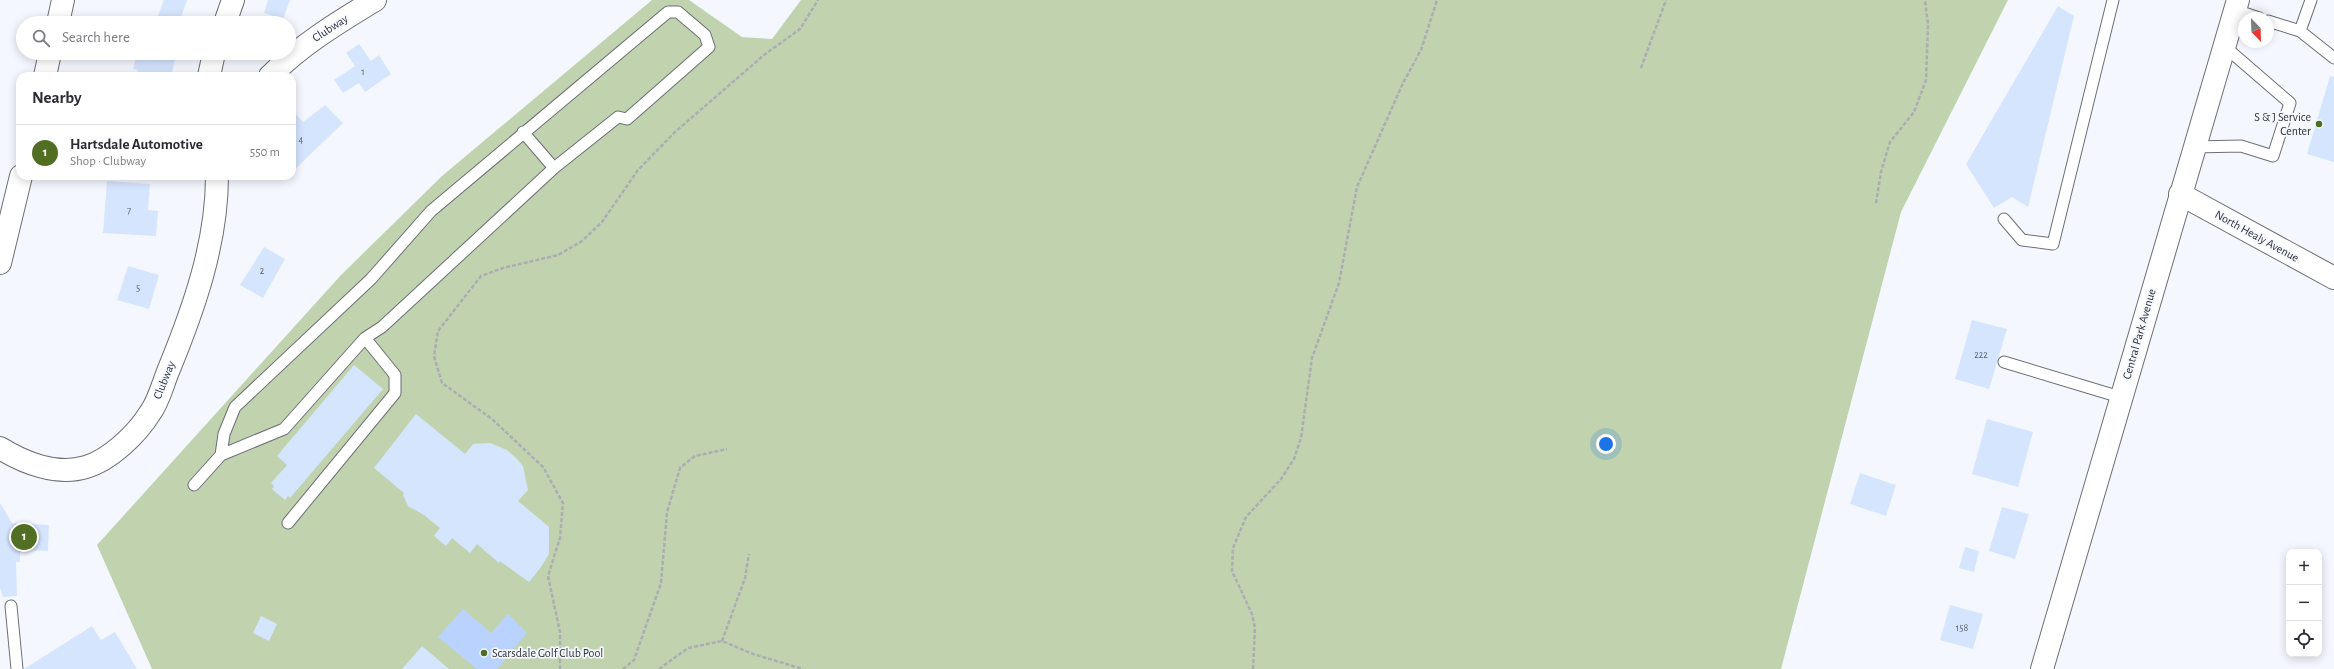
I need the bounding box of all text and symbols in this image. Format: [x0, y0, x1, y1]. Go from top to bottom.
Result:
street label: Clubway [310, 12, 350, 45]
north arrow [2238, 12, 2274, 48]
search box [16, 16, 296, 60]
icon: search [30, 27, 52, 49]
text: Search here [62, 30, 130, 45]
house number: 1 [361, 67, 365, 77]
text: Nearby [32, 89, 82, 106]
place label: S & J Service Center [2254, 111, 2311, 137]
marker: S & J Service Center [2314, 119, 2324, 129]
house number: 4 [299, 135, 304, 145]
text: Hartsdale Automotive [70, 137, 203, 152]
text: 1 [43, 146, 47, 159]
text: 550 m [250, 146, 280, 159]
text: Shop · Clubway [70, 155, 146, 168]
house number: 7 [127, 206, 131, 216]
street label: North Healy Avenue [2213, 208, 2301, 265]
house number: 2 [260, 266, 265, 276]
house number: 5 [136, 283, 140, 293]
street label: Central Park Avenue [2120, 287, 2158, 381]
house number: 222 [1974, 350, 1988, 360]
street label: Clubway [151, 359, 178, 401]
your location [1596, 434, 1616, 454]
pin: 1 [11, 522, 37, 552]
map controls [2286, 549, 2322, 657]
button: + [2286, 549, 2322, 585]
button: − [2286, 585, 2322, 621]
button: locate [2286, 621, 2322, 657]
house number: 158 [1956, 623, 1968, 633]
place label: Scarsdale Golf Club Pool [492, 647, 603, 659]
marker: Scarsdale Golf Club Pool [479, 648, 489, 658]

